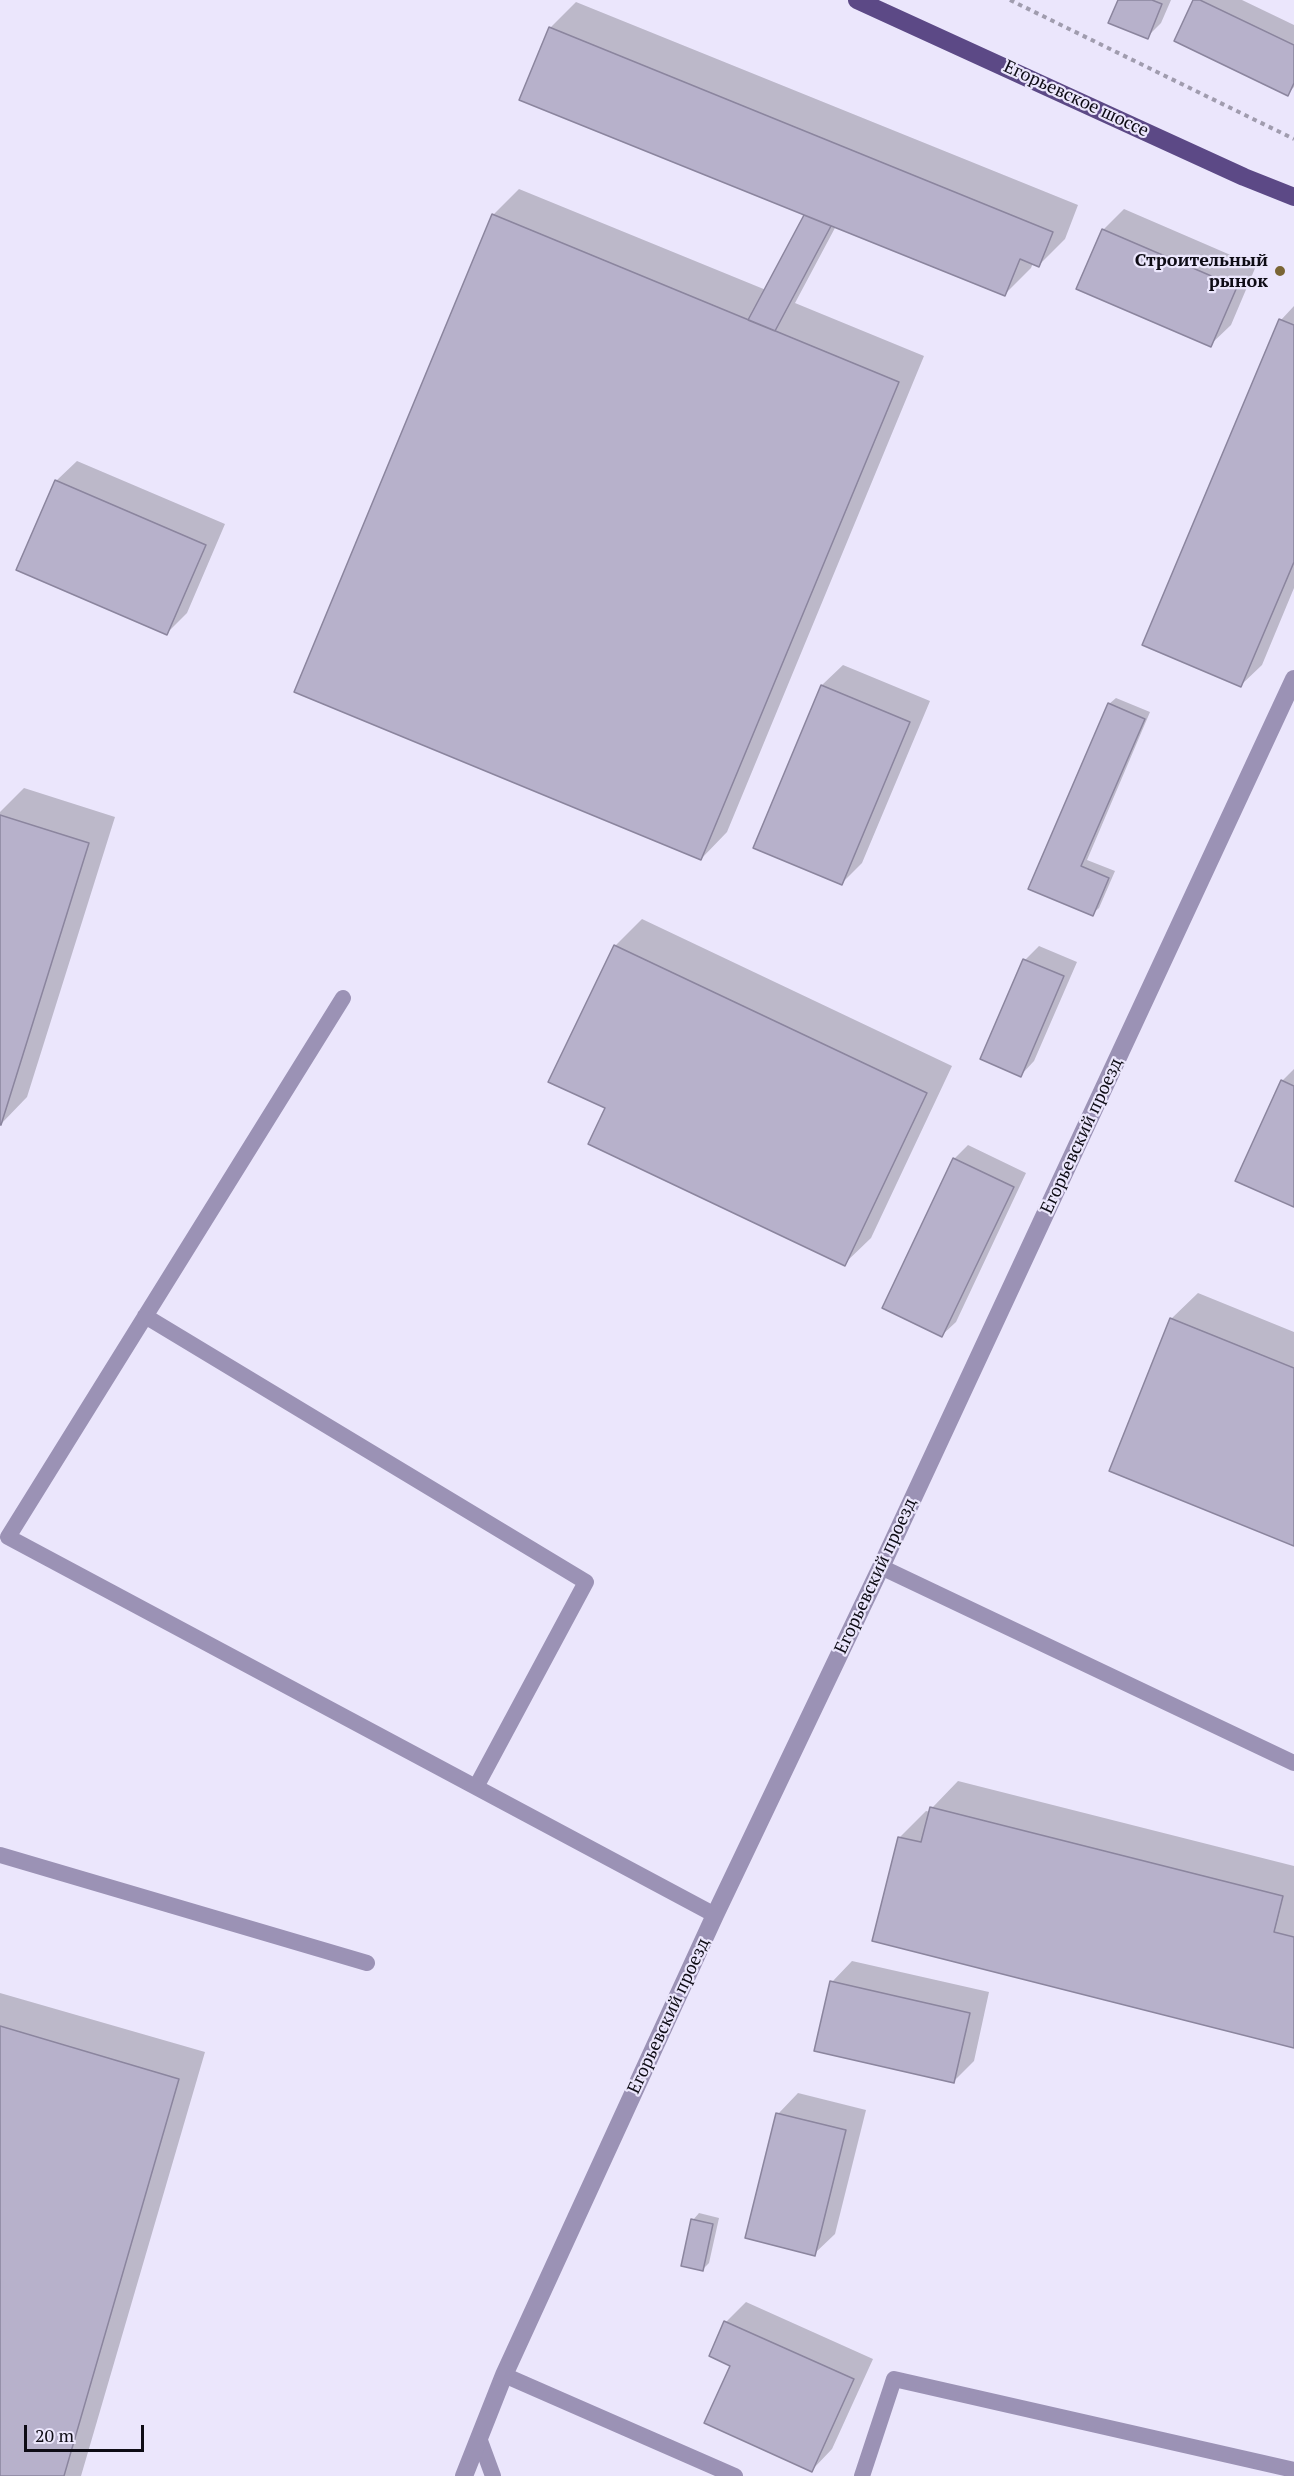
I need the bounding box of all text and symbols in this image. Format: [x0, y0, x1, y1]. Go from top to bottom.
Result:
street label: Егорьевское шоссе [1000, 56, 1152, 142]
place label: Строительный рынок [1135, 250, 1268, 292]
marker: Строительный рынок [1273, 264, 1287, 278]
street label: Егорьевский проезд [1036, 1055, 1128, 1217]
street label: Егорьевский проезд [830, 1495, 922, 1657]
street label: Егорьевский проезд [623, 1935, 715, 2097]
scale bar [27, 2413, 147, 2451]
text: 20 m [35, 2423, 74, 2447]

